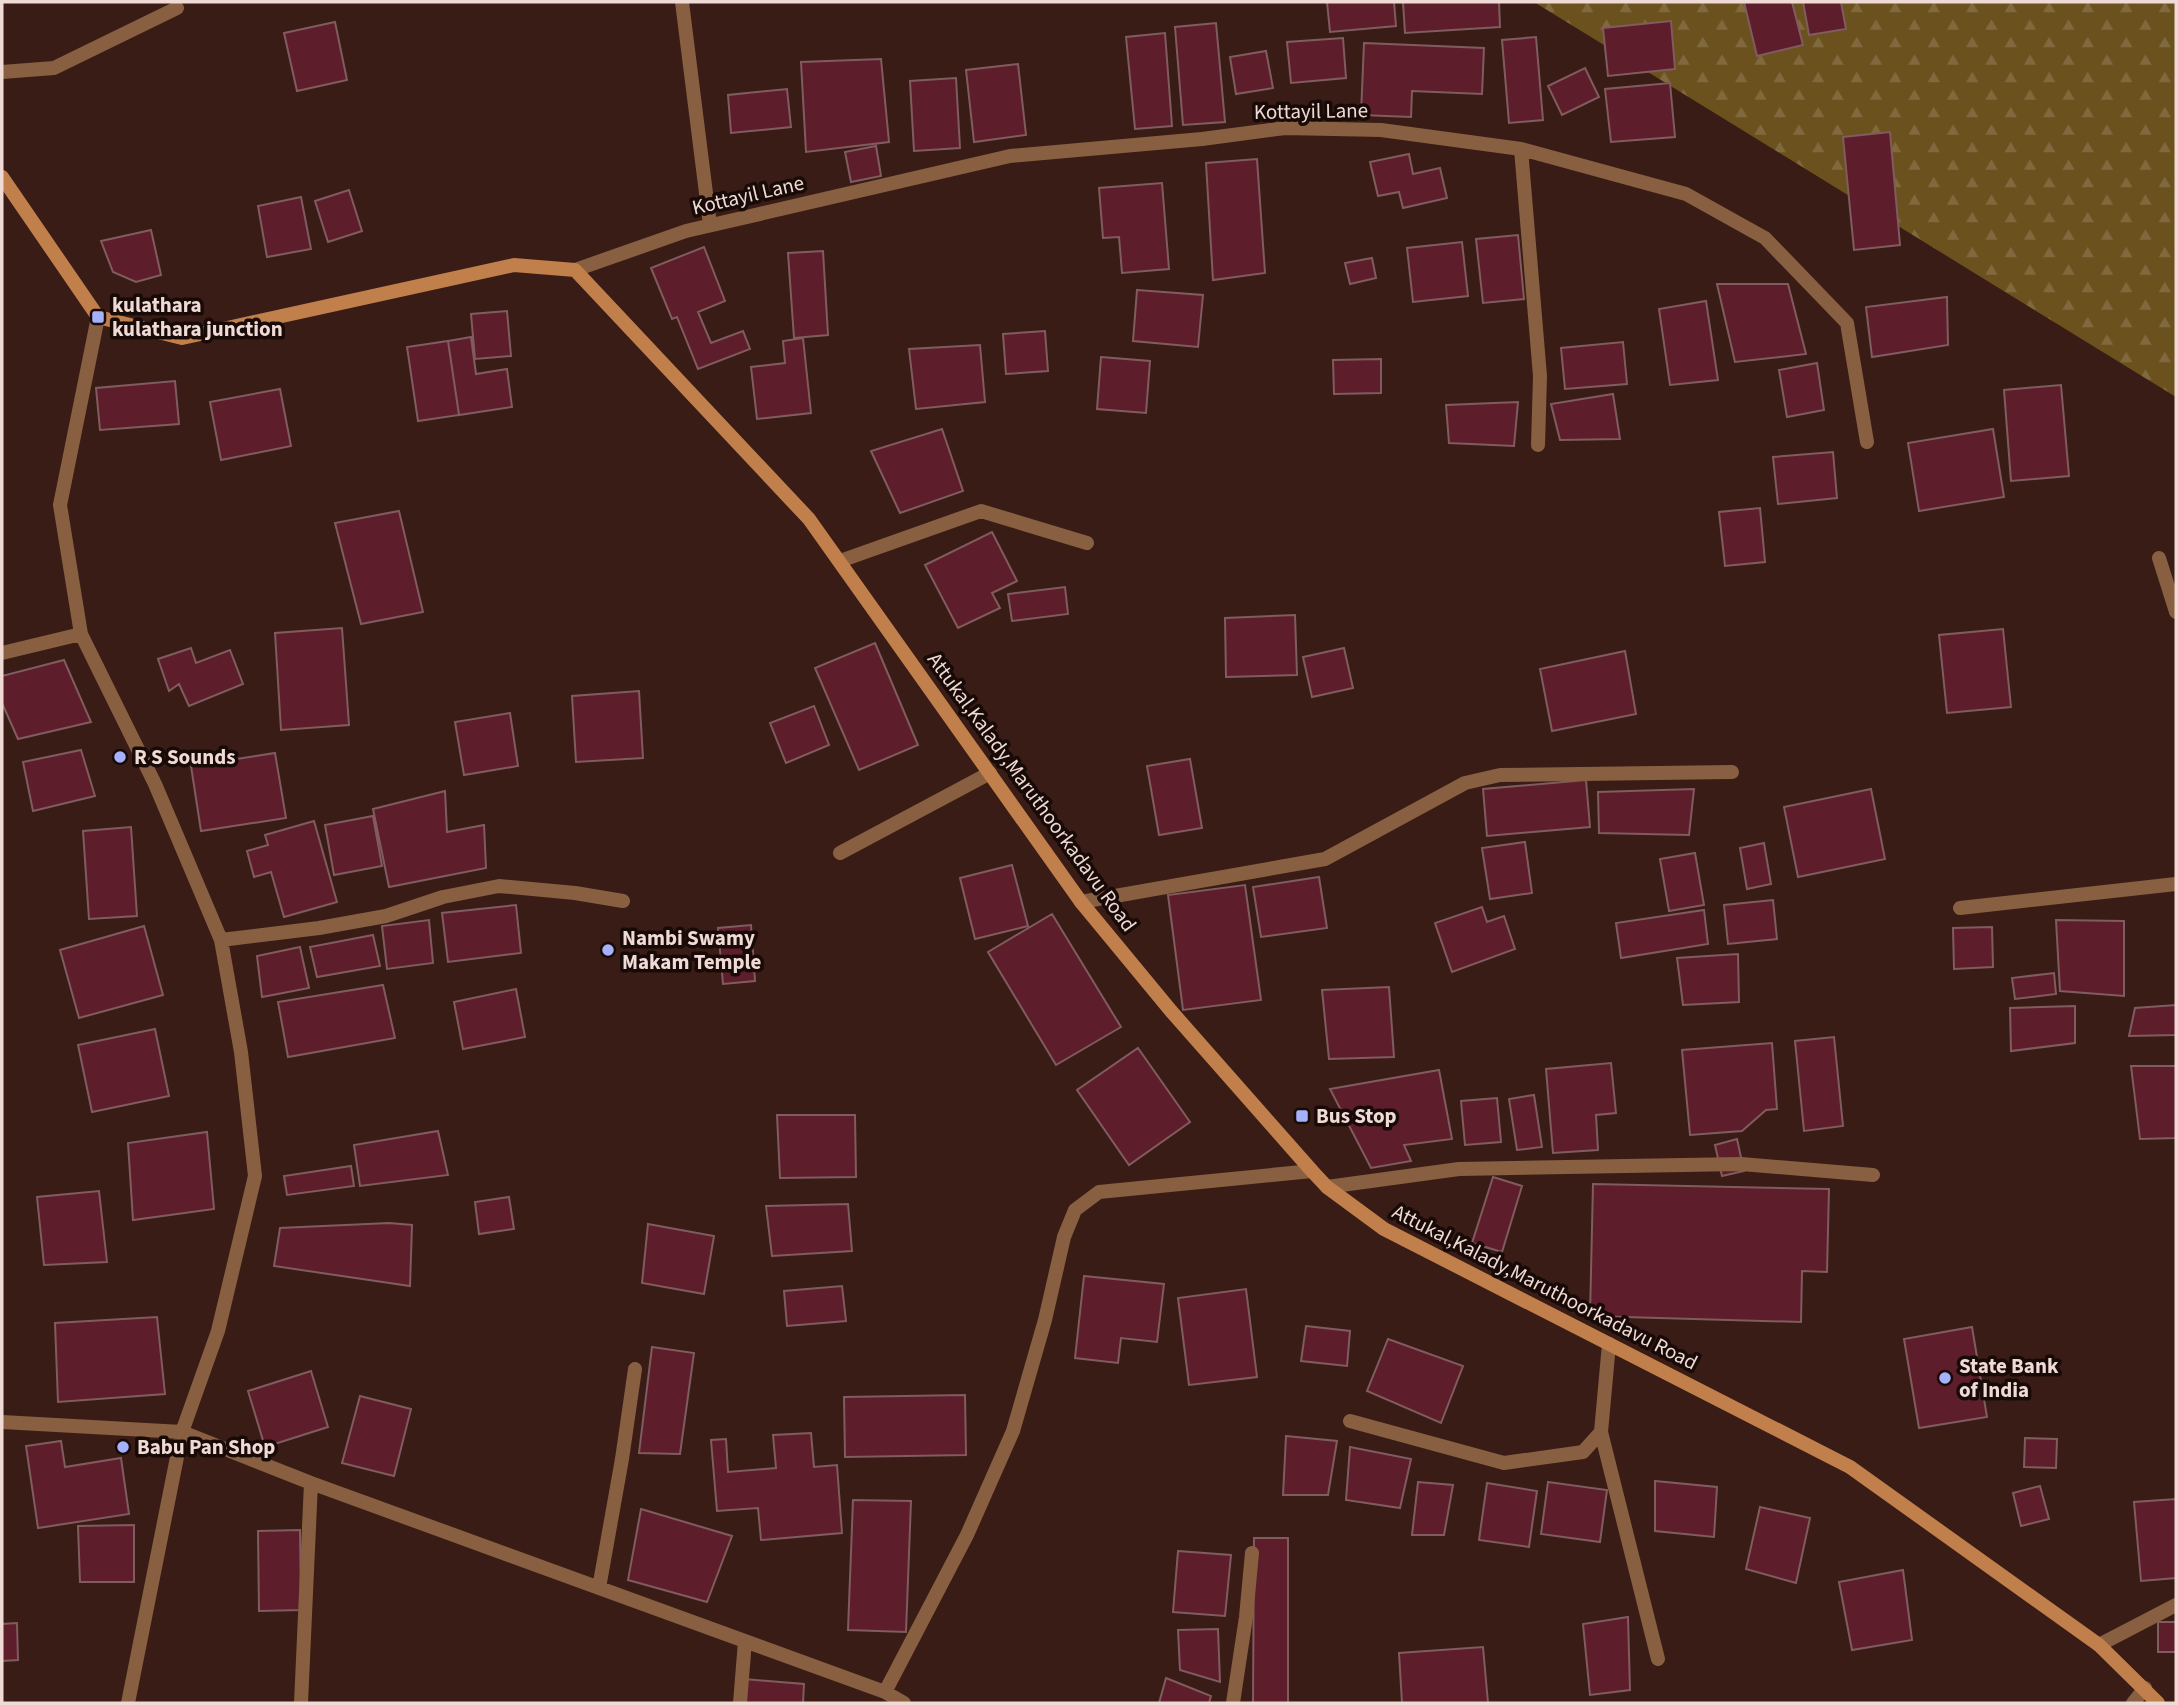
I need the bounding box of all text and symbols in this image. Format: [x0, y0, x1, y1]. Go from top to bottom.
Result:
street label: Kottayil Lane [1254, 95, 1368, 127]
street label: Kottayil Lane [689, 168, 807, 222]
place label: kulathara kulathara junction [112, 290, 283, 344]
marker: kulathara kulathara junction [90, 309, 106, 325]
street label: Attukal,Kalady,Maruthoorkadavu Road [920, 646, 1144, 938]
place label: R S Sounds [134, 742, 236, 772]
marker: R S Sounds [112, 749, 128, 765]
place label: Nambi Swamy Makam Temple [622, 923, 762, 977]
marker: Nambi Swamy Makam Temple [600, 942, 616, 958]
place label: Bus Stop [1316, 1101, 1397, 1131]
marker: Bus Stop [1294, 1108, 1310, 1124]
street label: Attukal,Kalady,Maruthoorkadavu Road [1387, 1197, 1703, 1377]
place label: State Bank of India [1959, 1351, 2059, 1405]
marker: State Bank of India [1937, 1370, 1953, 1386]
place label: Babu Pan Shop [137, 1432, 275, 1462]
marker: Babu Pan Shop [115, 1439, 131, 1455]

